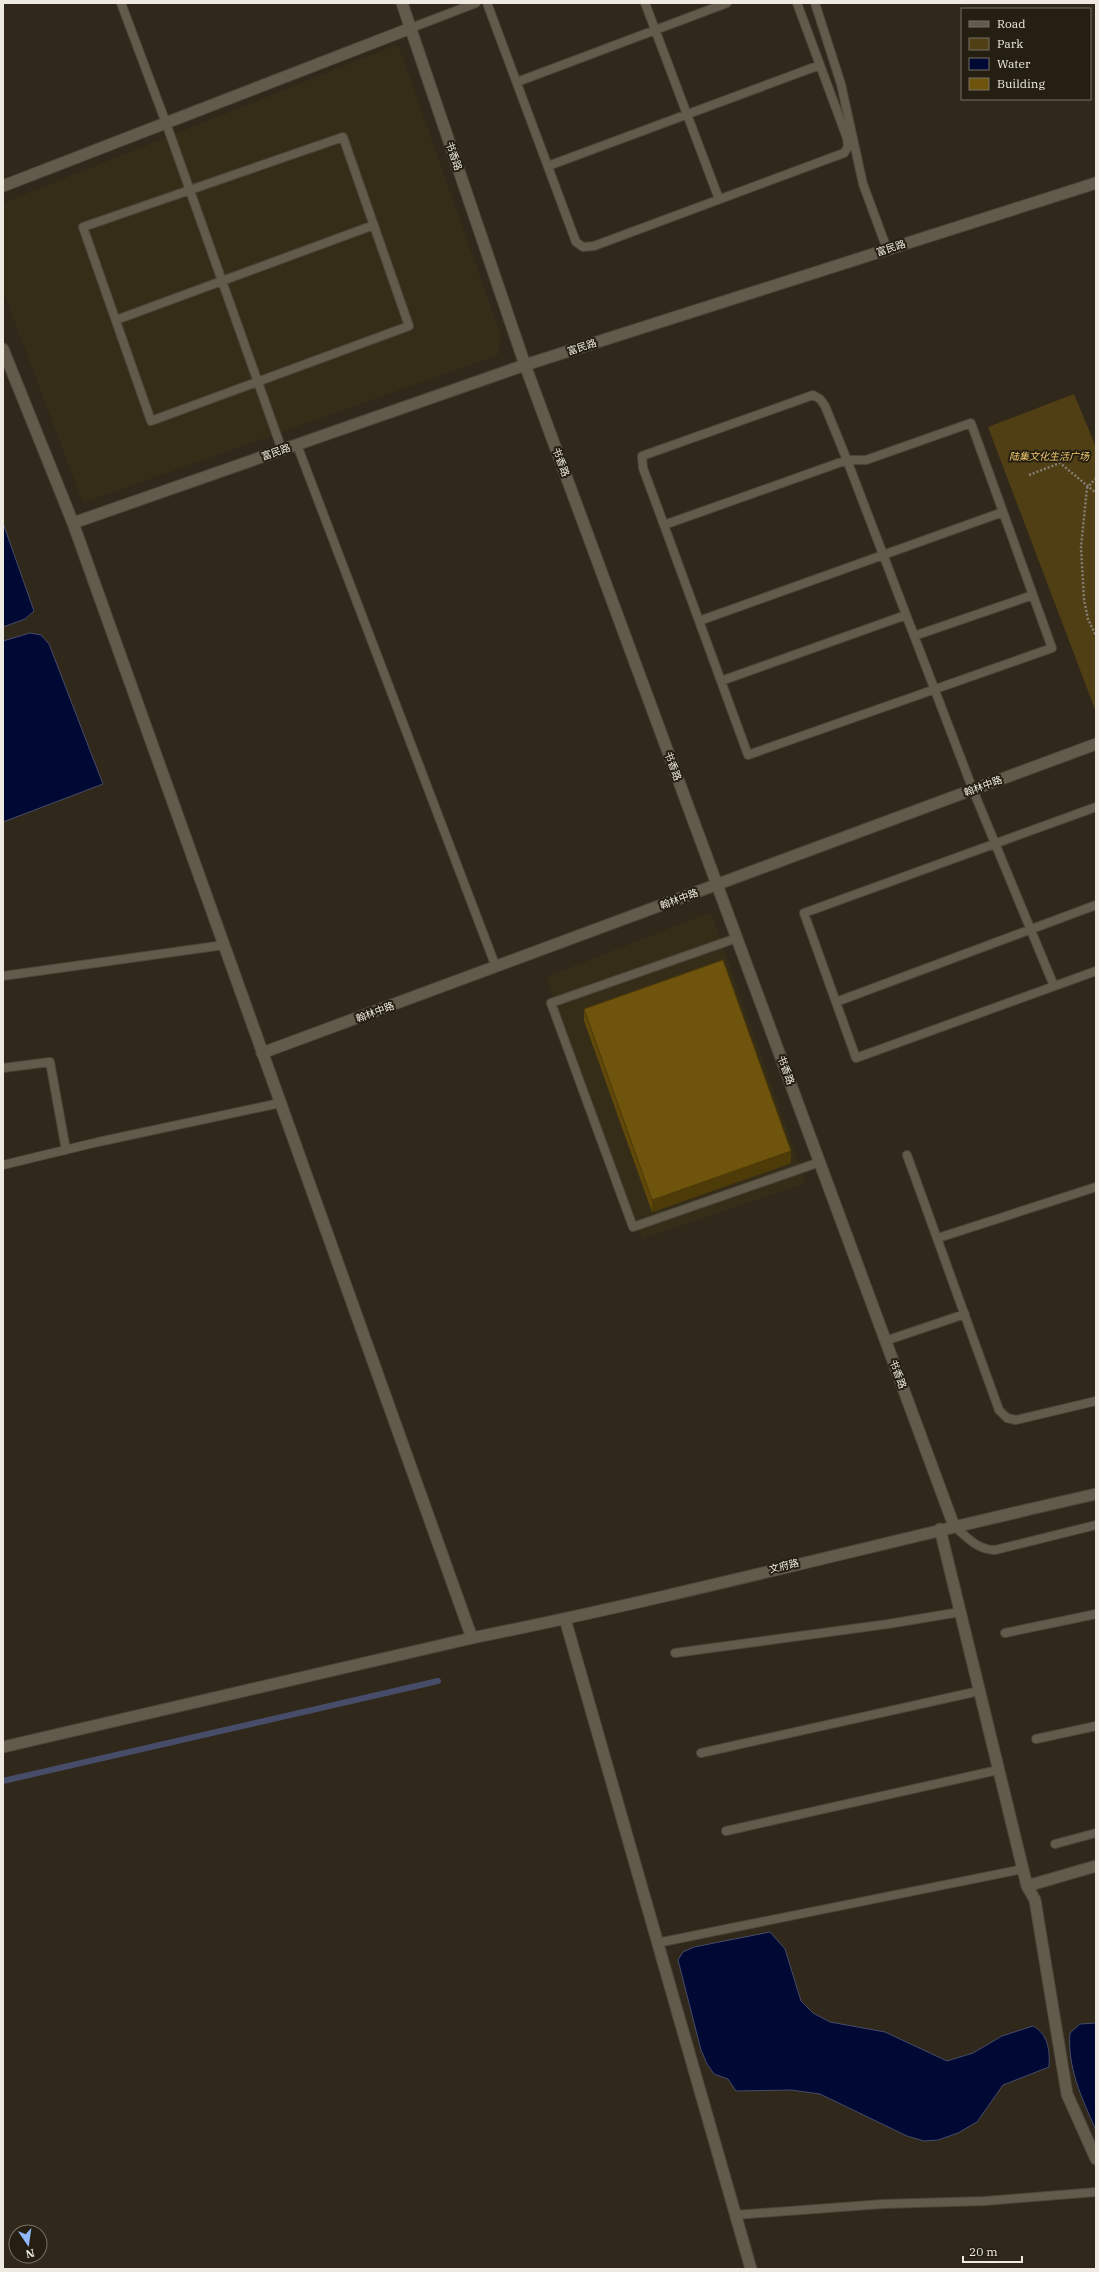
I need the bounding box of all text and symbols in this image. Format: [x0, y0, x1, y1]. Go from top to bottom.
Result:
legend [961, 8, 1091, 100]
text: Road [997, 16, 1026, 31]
text: Park [997, 36, 1023, 51]
text: Water [997, 56, 1031, 71]
text: Building [997, 76, 1045, 91]
street label: 书香路 [443, 140, 465, 172]
street label: 富民路 [875, 237, 907, 259]
street label: 富民路 [566, 336, 598, 358]
street label: 富民路 [260, 441, 292, 463]
street label: 书香路 [550, 446, 572, 478]
park label: 陆集文化生活广场 [1009, 450, 1090, 463]
street label: 书香路 [662, 750, 684, 782]
street label: 翰林中路 [962, 773, 1004, 799]
street label: 翰林中路 [658, 886, 700, 912]
street label: 翰林中路 [354, 999, 396, 1025]
street label: 书香路 [775, 1054, 797, 1086]
street label: 书香路 [887, 1358, 909, 1390]
street label: 文府路 [768, 1556, 800, 1576]
north arrow [8, 2224, 48, 2264]
scale bar [963, 2238, 1022, 2264]
text: 20 m [969, 2244, 998, 2259]
text: N [24, 2246, 36, 2262]

